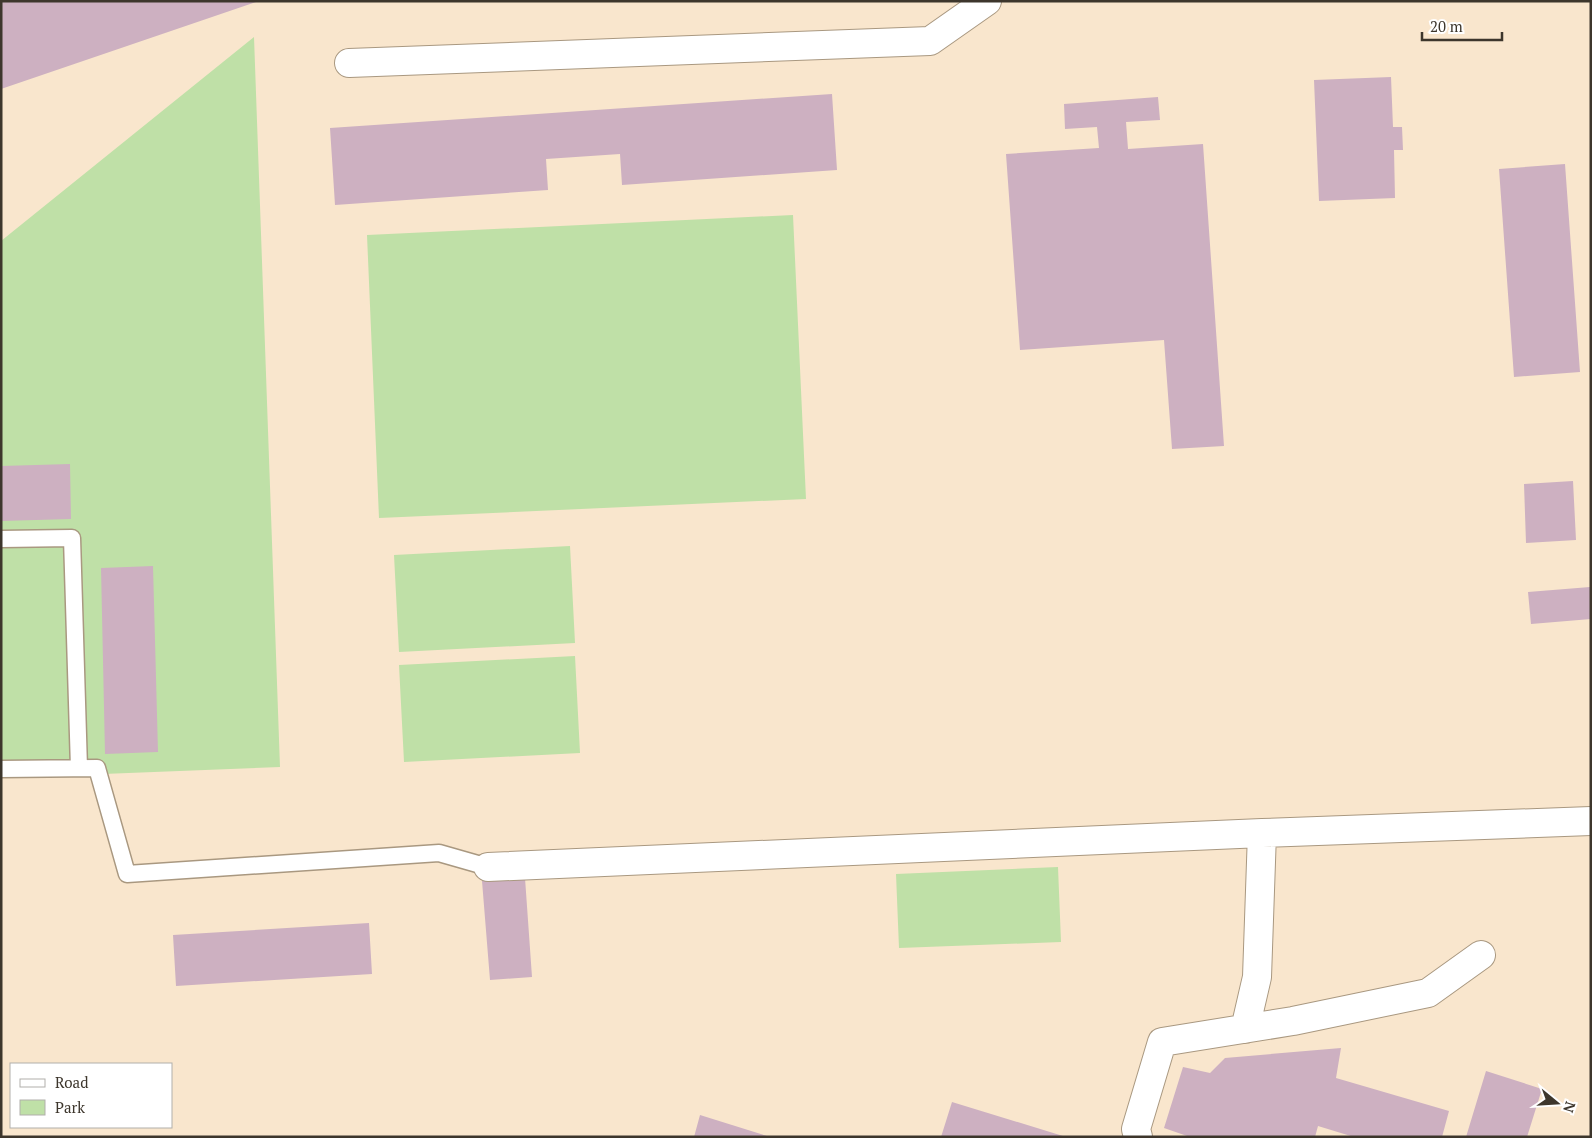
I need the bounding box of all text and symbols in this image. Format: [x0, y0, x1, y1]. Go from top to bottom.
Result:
scale bar [1422, 10, 1502, 42]
text: 20 m [1430, 16, 1463, 36]
legend [10, 1063, 172, 1128]
text: Road [55, 1072, 88, 1092]
north arrow [1532, 1078, 1582, 1128]
text: Park [55, 1097, 85, 1117]
text: N [1559, 1099, 1581, 1116]

